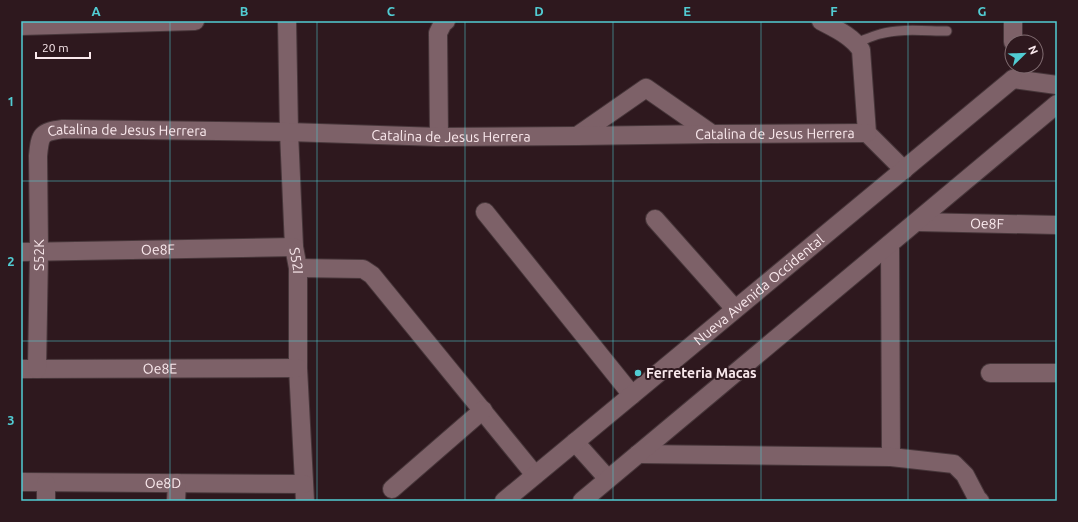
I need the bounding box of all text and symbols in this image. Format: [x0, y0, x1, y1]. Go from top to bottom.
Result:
text: A [91, 4, 101, 18]
text: B [240, 4, 249, 18]
text: C [387, 4, 396, 18]
text: D [534, 4, 544, 18]
text: E [683, 4, 691, 18]
text: F [830, 4, 838, 18]
text: G [978, 4, 987, 18]
scale bar [36, 34, 90, 60]
north arrow [1004, 34, 1044, 74]
text: 20 m [42, 41, 69, 54]
text: N [1026, 44, 1040, 56]
text: 1 [7, 94, 15, 108]
street label: Catalina de Jesus Herrera [46, 121, 207, 140]
street label: Catalina de Jesus Herrera [695, 125, 855, 142]
street label: Catalina de Jesus Herrera [371, 127, 531, 145]
street label: Oe8F [970, 215, 1004, 232]
street label: Nueva Avenida Occidental [691, 231, 827, 348]
street label: S52K [31, 239, 47, 271]
street label: Oe8F [141, 241, 175, 258]
street label: S52I [286, 246, 306, 274]
text: 2 [7, 254, 15, 268]
street label: Oe8E [143, 360, 177, 377]
place label: Ferreteria Macas [646, 365, 757, 381]
marker: Ferreteria Macas [633, 368, 643, 378]
text: 3 [7, 413, 15, 427]
street label: Oe8D [145, 475, 181, 491]

